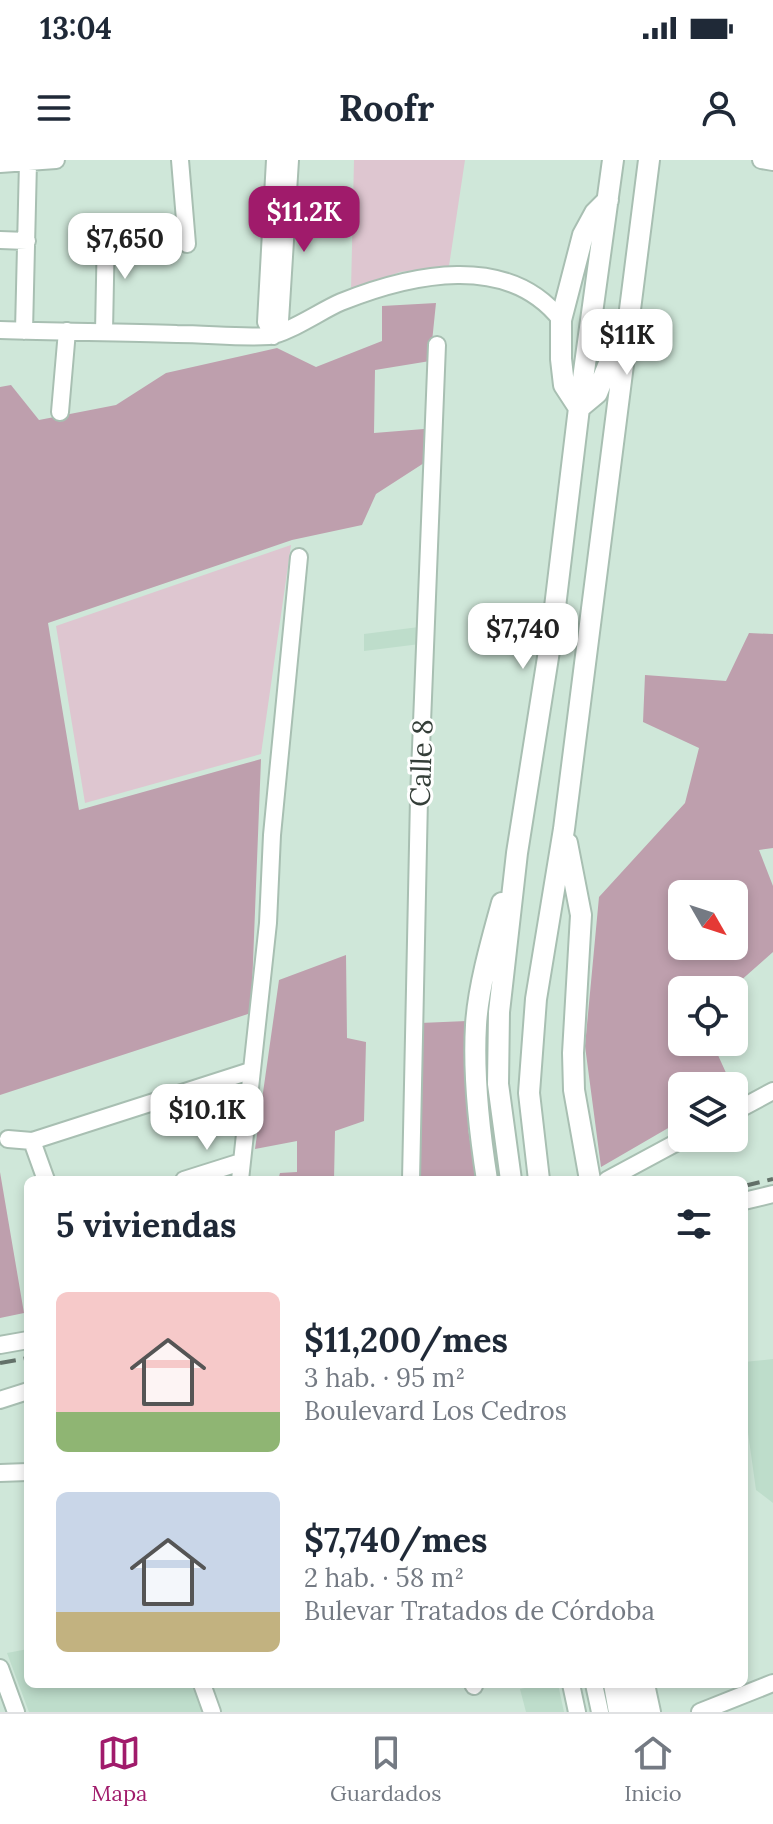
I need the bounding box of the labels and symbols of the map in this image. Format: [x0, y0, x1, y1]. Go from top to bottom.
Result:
pin: $11.2K [239, 186, 369, 254]
pin: $7,650 [60, 213, 190, 281]
pin: $11K [580, 309, 674, 377]
pin: $7,740 [458, 603, 588, 671]
street label: Calle 8 [401, 719, 441, 807]
north arrow [668, 880, 748, 960]
pin: $10.1K [142, 1084, 272, 1152]

